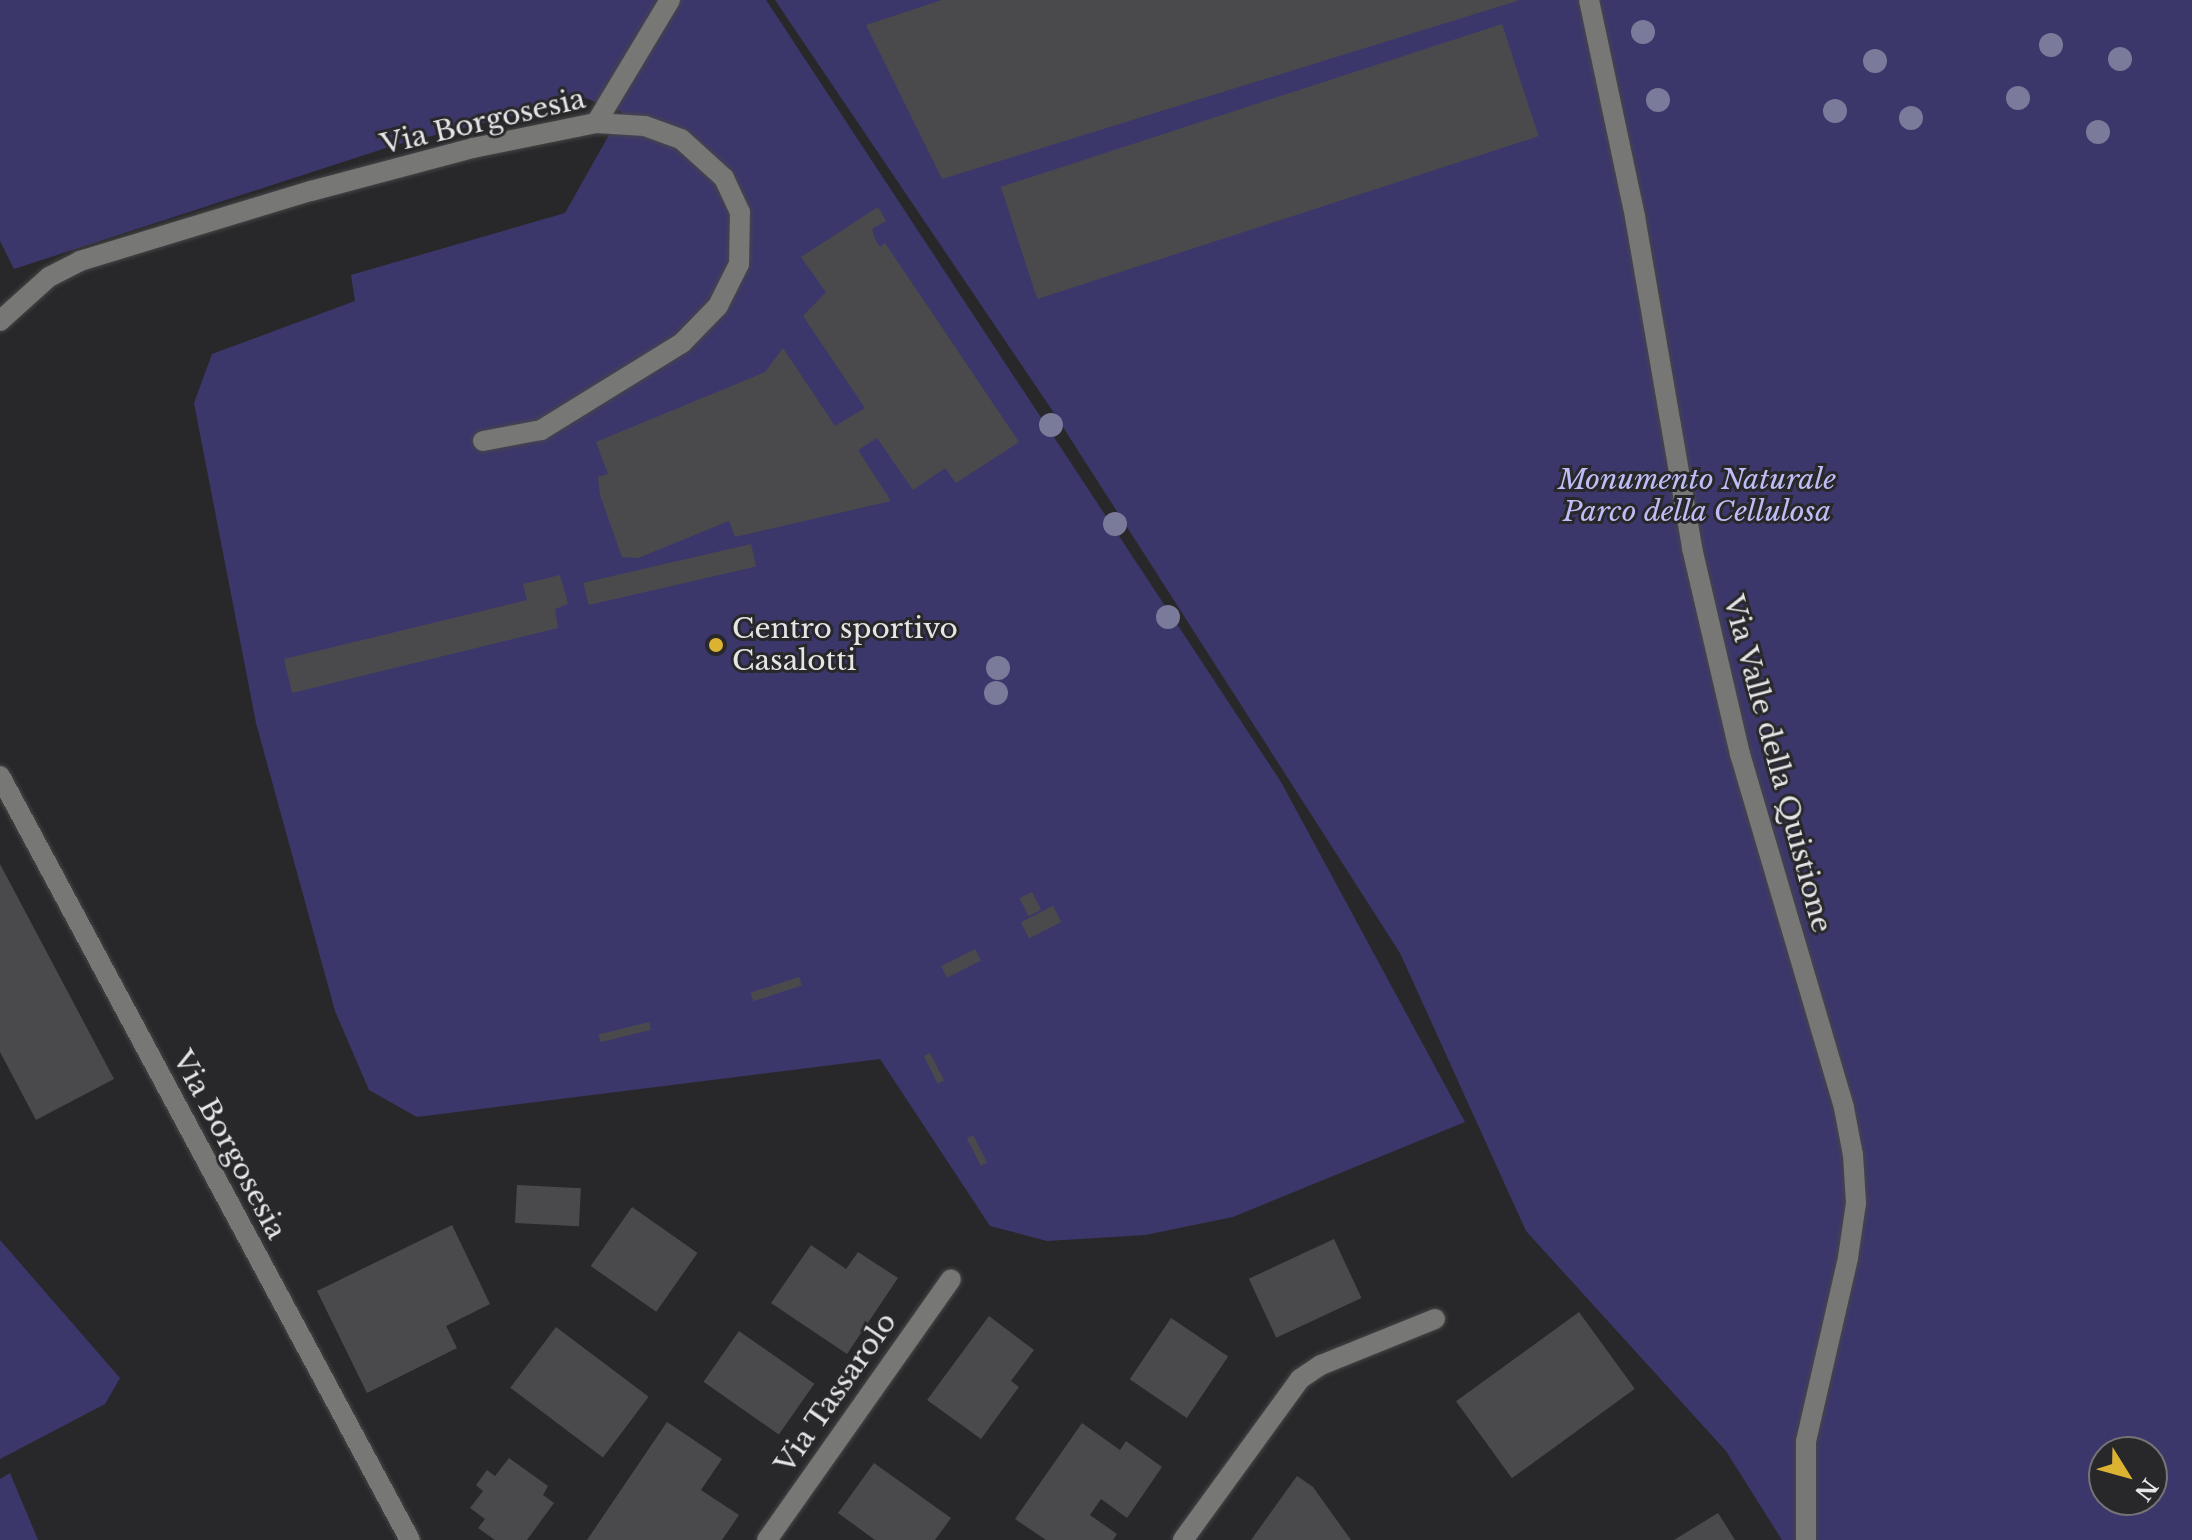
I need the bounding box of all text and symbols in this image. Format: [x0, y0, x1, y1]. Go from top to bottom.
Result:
street label: Via Borgosesia [377, 82, 589, 162]
park label: Monumento Naturale Parco della Cellulosa [1558, 463, 1836, 529]
street label: Via Valle della Quistione [1715, 591, 1839, 937]
place label: Centro sportivo Casalotti [732, 612, 958, 678]
marker: Centro sportivo Casalotti [707, 636, 725, 654]
street label: Via Borgosesia [165, 1045, 293, 1245]
street label: Via Tassarolo [768, 1306, 904, 1480]
north arrow [2088, 1436, 2168, 1516]
text: N [2129, 1473, 2163, 1506]

